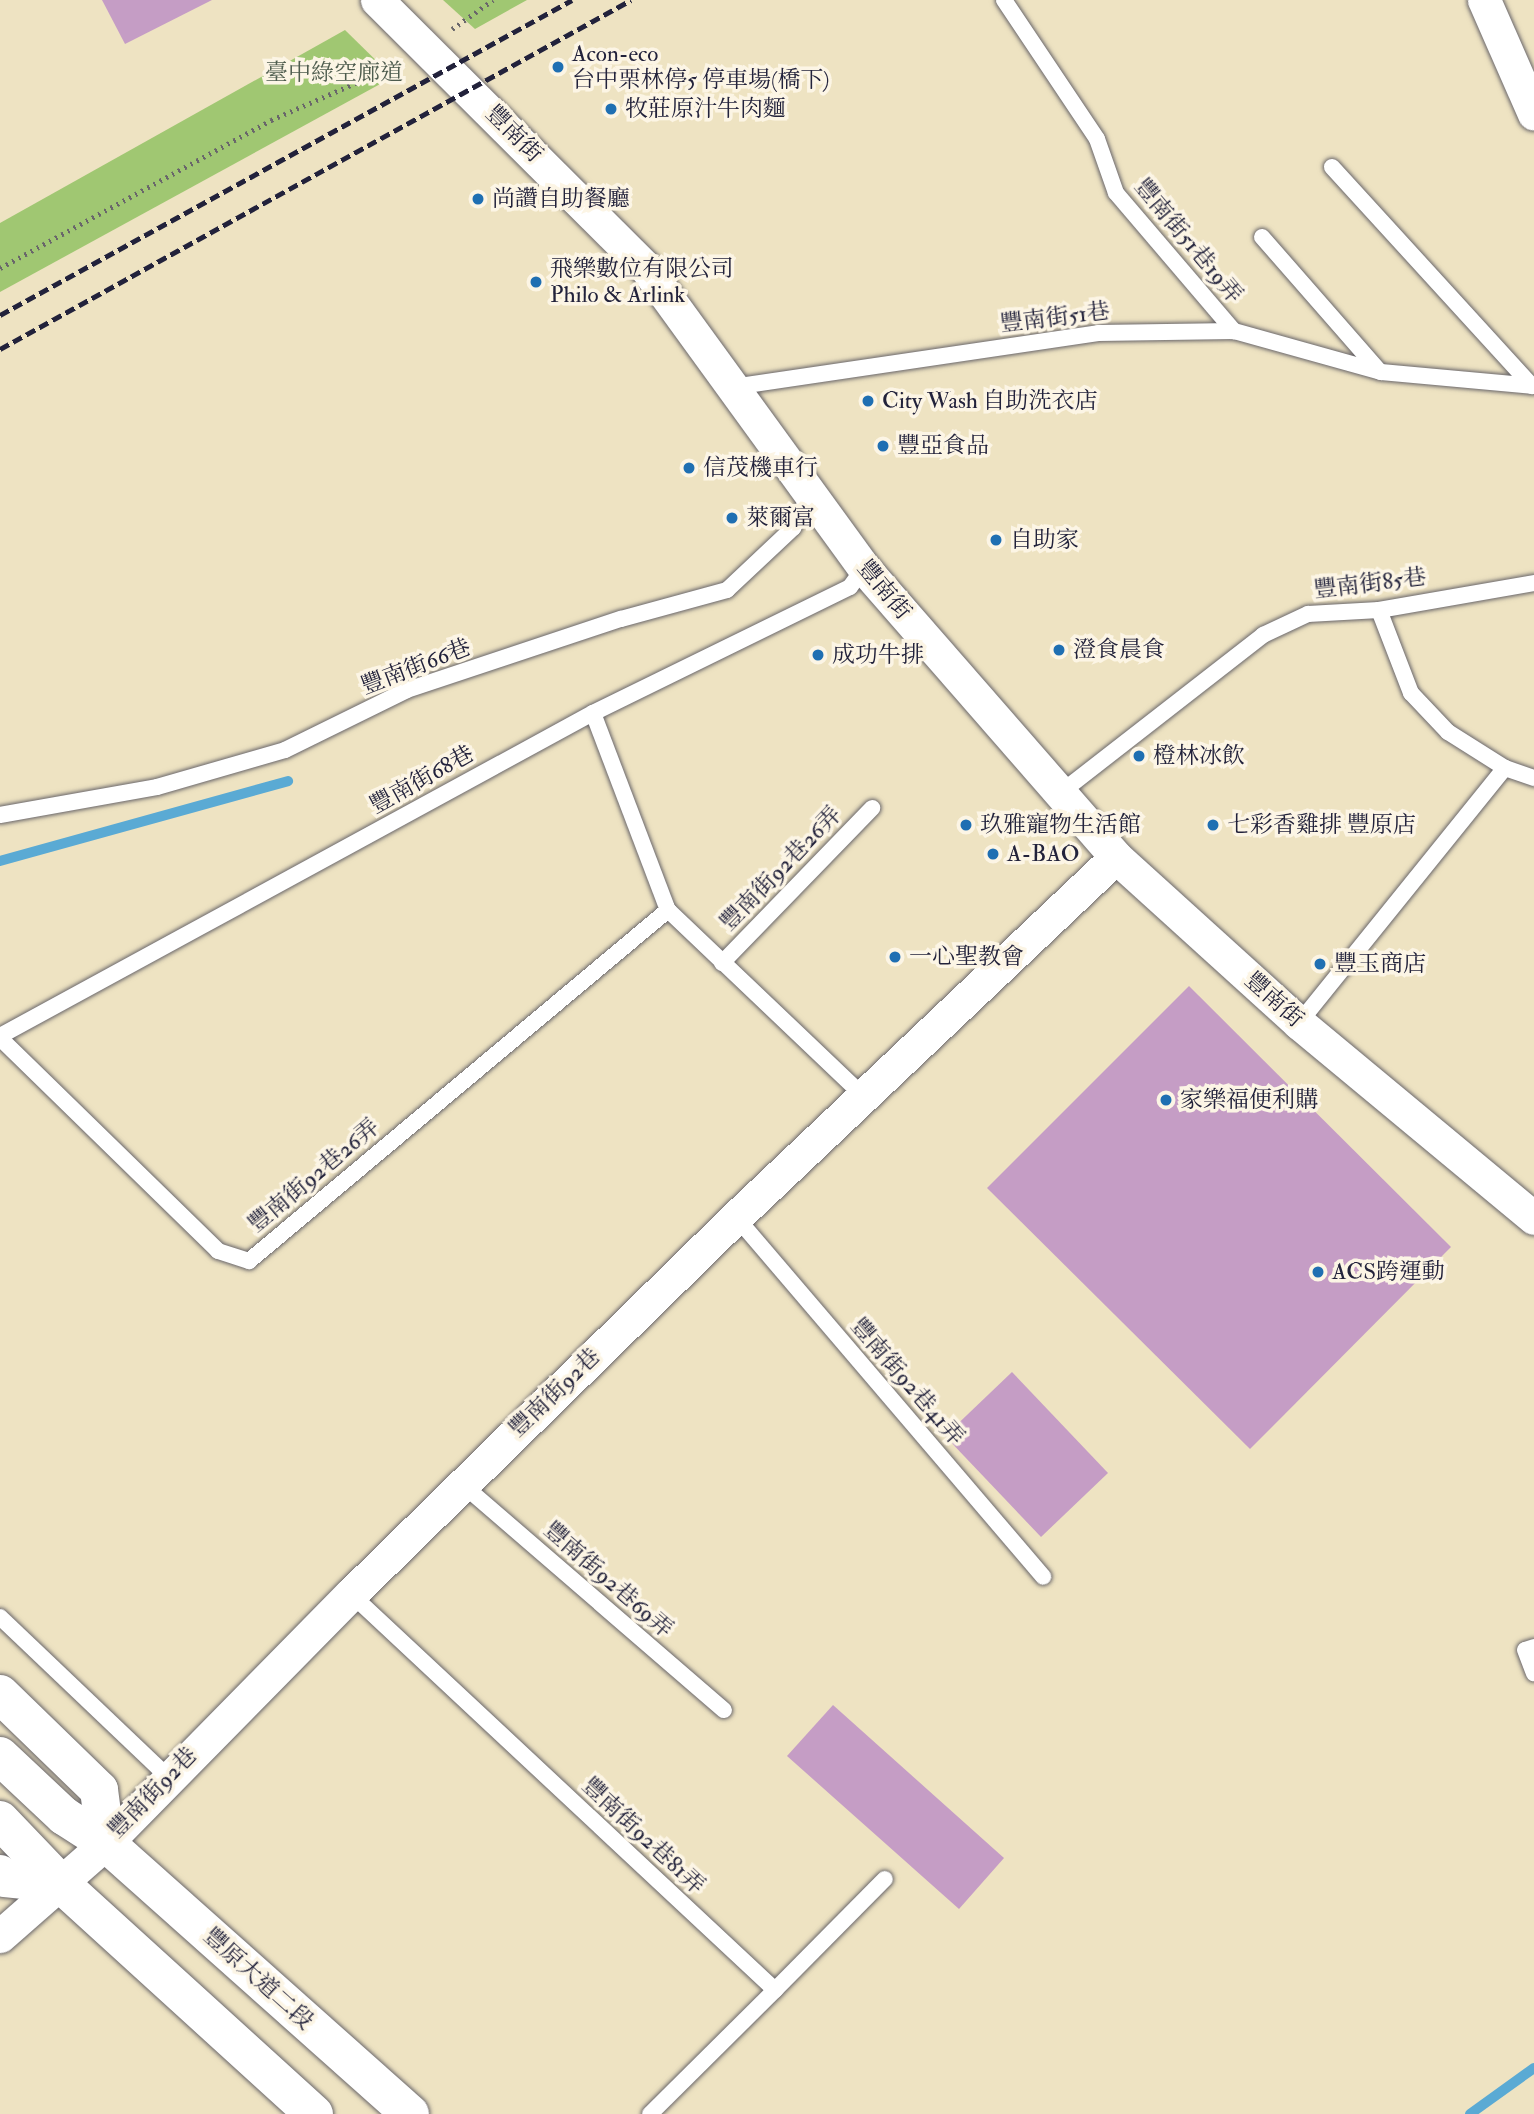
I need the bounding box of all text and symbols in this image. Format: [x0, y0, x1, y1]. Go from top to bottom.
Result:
place label: Acon-eco 台中栗林停5 停車場(橋下) [572, 40, 829, 94]
park label: 臺中綠空廊道 [265, 59, 403, 87]
marker: Acon-eco 台中栗林停5 停車場(橋下) [550, 59, 566, 75]
place label: 牧莊原汁牛肉麵 [625, 95, 786, 123]
street label: 豐南街 [480, 100, 548, 168]
marker: 牧莊原汁牛肉麵 [603, 101, 619, 117]
street label: 豐南街51巷19弄 [1128, 173, 1248, 309]
place label: 尚讚自助餐廳 [492, 185, 630, 213]
marker: 尚讚自助餐廳 [470, 191, 486, 207]
place label: 飛樂數位有限公司 Philo & Arlink [550, 255, 734, 309]
marker: 飛樂數位有限公司 Philo & Arlink [528, 274, 544, 290]
street label: 豐南街51巷 [999, 298, 1111, 338]
place label: City Wash 自助洗衣店 [882, 387, 1098, 415]
marker: City Wash 自助洗衣店 [860, 393, 876, 409]
place label: 豐亞食品 [897, 432, 989, 460]
marker: 豐亞食品 [875, 438, 891, 454]
place label: 信茂機車行 [703, 454, 818, 482]
marker: 信茂機車行 [681, 460, 697, 476]
place label: 萊爾富 [746, 504, 815, 532]
marker: 萊爾富 [724, 510, 740, 526]
place label: 自助家 [1010, 526, 1079, 554]
marker: 自助家 [988, 532, 1004, 548]
street label: 豐南街 [851, 555, 917, 625]
street label: 豐南街85巷 [1312, 563, 1428, 605]
street label: 豐南街66巷 [357, 633, 475, 701]
place label: 澄食晨食 [1073, 636, 1165, 664]
place label: 成功牛排 [832, 641, 924, 669]
marker: 澄食晨食 [1051, 642, 1067, 658]
marker: 成功牛排 [810, 647, 826, 663]
street label: 豐南街68巷 [365, 740, 479, 820]
place label: 橙林冰飲 [1153, 742, 1245, 770]
marker: 橙林冰飲 [1131, 748, 1147, 764]
street label: 豐南街92巷26弄 [715, 801, 847, 937]
place label: 玖雅寵物生活館 [980, 811, 1141, 839]
place label: 七彩香雞排 豐原店 [1227, 811, 1416, 839]
marker: 玖雅寵物生活館 [958, 817, 974, 833]
marker: 七彩香雞排 豐原店 [1205, 817, 1221, 833]
place label: A-BAO [1007, 840, 1079, 868]
marker: A-BAO [985, 846, 1001, 862]
place label: 一心聖教會 [909, 943, 1024, 971]
marker: 一心聖教會 [887, 949, 903, 965]
place label: 豐玉商店 [1334, 950, 1426, 978]
marker: 豐玉商店 [1312, 956, 1328, 972]
street label: 豐南街 [1239, 967, 1309, 1033]
place label: 家樂福便利購 [1180, 1086, 1318, 1114]
marker: 家樂福便利購 [1158, 1092, 1174, 1108]
street label: 豐南街92巷26弄 [243, 1113, 385, 1239]
place label: ACS跨運動 [1332, 1258, 1445, 1286]
marker: ACS跨運動 [1310, 1264, 1326, 1280]
street label: 豐南街92巷41弄 [844, 1313, 970, 1451]
street label: 豐南街92巷 [504, 1343, 606, 1443]
street label: 豐南街92巷69弄 [538, 1517, 678, 1643]
street label: 豐南街92巷 [103, 1742, 203, 1844]
street label: 豐南街92巷81弄 [576, 1772, 710, 1900]
street label: 豐原大道二段 [197, 1923, 319, 2035]

